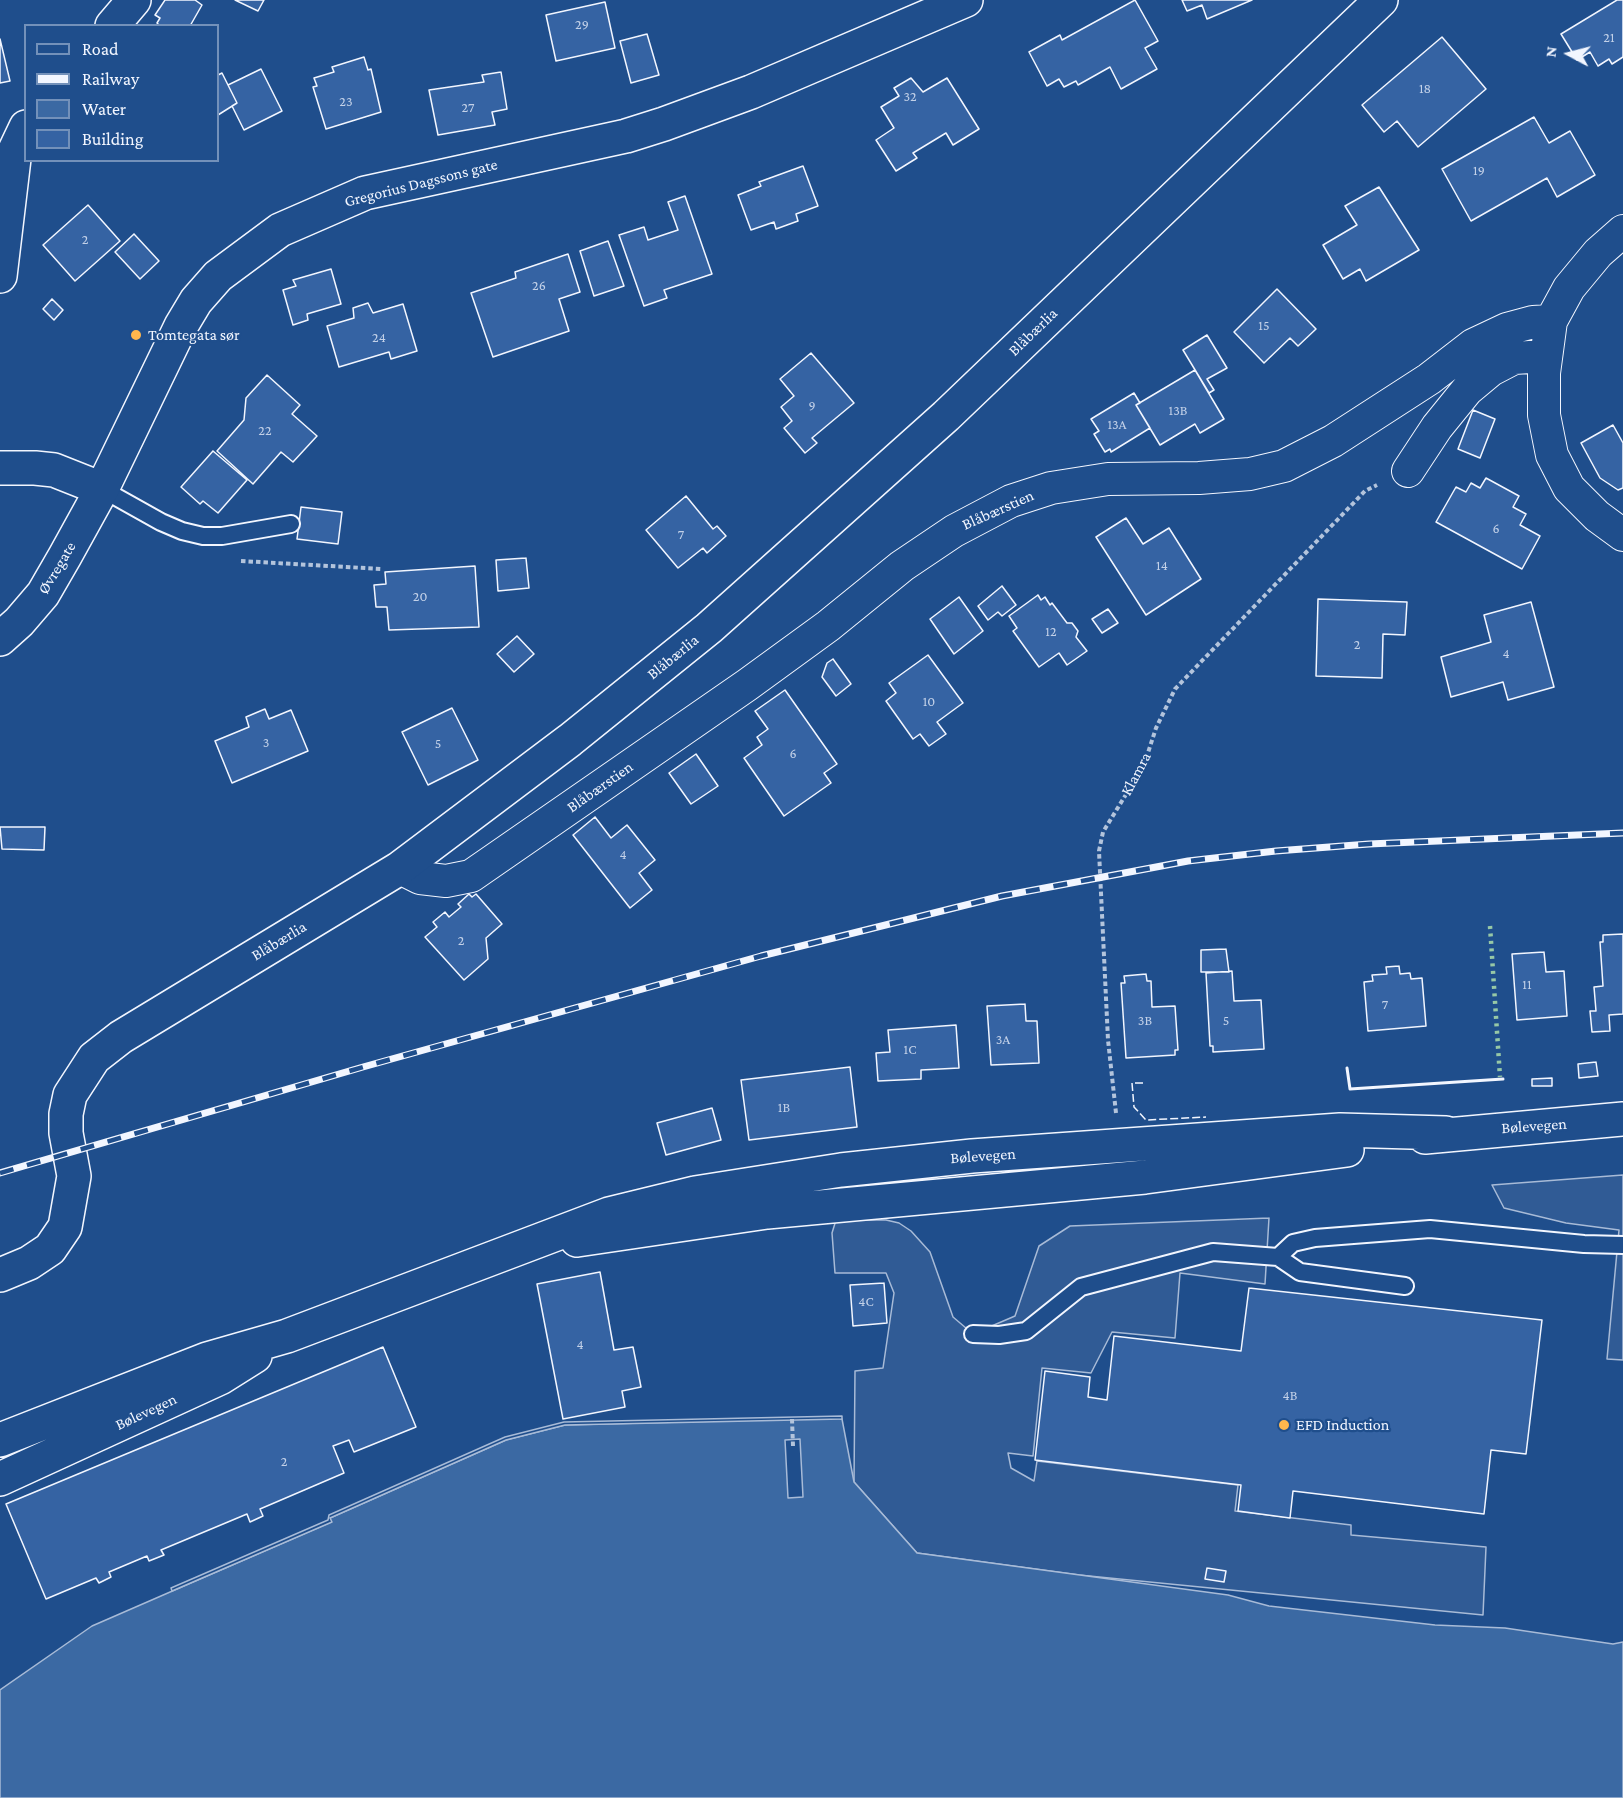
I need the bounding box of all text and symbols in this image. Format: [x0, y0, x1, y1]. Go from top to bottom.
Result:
house number: 29 [575, 17, 589, 33]
legend [24, 24, 219, 162]
north arrow [1539, 24, 1599, 84]
house number: 21 [1603, 30, 1615, 46]
text: Road [82, 39, 119, 59]
text: N [1542, 45, 1560, 58]
text: Railway [82, 69, 139, 89]
house number: 18 [1419, 81, 1431, 97]
house number: 32 [903, 89, 917, 105]
house number: 23 [339, 94, 353, 110]
text: Water [82, 99, 126, 119]
house number: 27 [462, 100, 474, 116]
text: Building [82, 129, 143, 149]
street label: Gregorius Dagssons gate [342, 155, 500, 211]
house number: 19 [1473, 163, 1485, 179]
house number: 2 [82, 232, 88, 248]
house number: 26 [532, 278, 546, 294]
street label: Blåbærlia [1004, 304, 1062, 360]
house number: 15 [1258, 318, 1270, 334]
place label: Tomtegata sør [148, 325, 240, 345]
marker: Tomtegata sør [129, 328, 143, 342]
house number: 24 [372, 330, 386, 346]
house number: 9 [808, 398, 816, 414]
house number: 13B [1169, 403, 1187, 419]
house number: 13A [1107, 417, 1127, 433]
house number: 22 [258, 423, 272, 439]
street label: Blåbærstien [959, 486, 1037, 534]
house number: 6 [1492, 521, 1500, 537]
house number: 7 [678, 527, 684, 543]
street label: Øvregate [34, 538, 80, 598]
house number: 14 [1156, 558, 1168, 574]
house number: 20 [413, 589, 427, 605]
house number: 12 [1045, 624, 1057, 640]
street label: Blåbærlia [643, 630, 703, 684]
house number: 2 [1354, 637, 1360, 653]
house number: 4 [1502, 646, 1510, 662]
house number: 10 [923, 694, 935, 710]
house number: 3 [263, 735, 269, 751]
house number: 5 [435, 736, 441, 752]
house number: 6 [789, 746, 797, 762]
street label: Klamra [1117, 749, 1155, 799]
street label: Blåbærstien [563, 757, 637, 817]
house number: 4 [619, 847, 627, 863]
street label: Blåbærlia [248, 917, 310, 965]
house number: 2 [458, 933, 464, 949]
house number: 11 [1522, 977, 1532, 993]
house number: 7 [1382, 997, 1388, 1013]
house number: 3B [1138, 1013, 1152, 1029]
house number: 5 [1223, 1013, 1229, 1029]
house number: 3A [996, 1032, 1010, 1048]
house number: 1C [904, 1042, 916, 1058]
house number: 1B [778, 1100, 790, 1116]
street label: Bølevegen [1501, 1114, 1567, 1138]
street label: Bølevegen [950, 1144, 1016, 1168]
house number: 4C [858, 1294, 874, 1310]
house number: 4 [576, 1337, 584, 1353]
house number: 4B [1283, 1388, 1297, 1404]
street label: Bølevegen [112, 1389, 180, 1435]
place label: EFD Induction [1296, 1415, 1389, 1435]
marker: EFD Induction [1277, 1418, 1291, 1432]
house number: 2 [281, 1454, 287, 1470]

